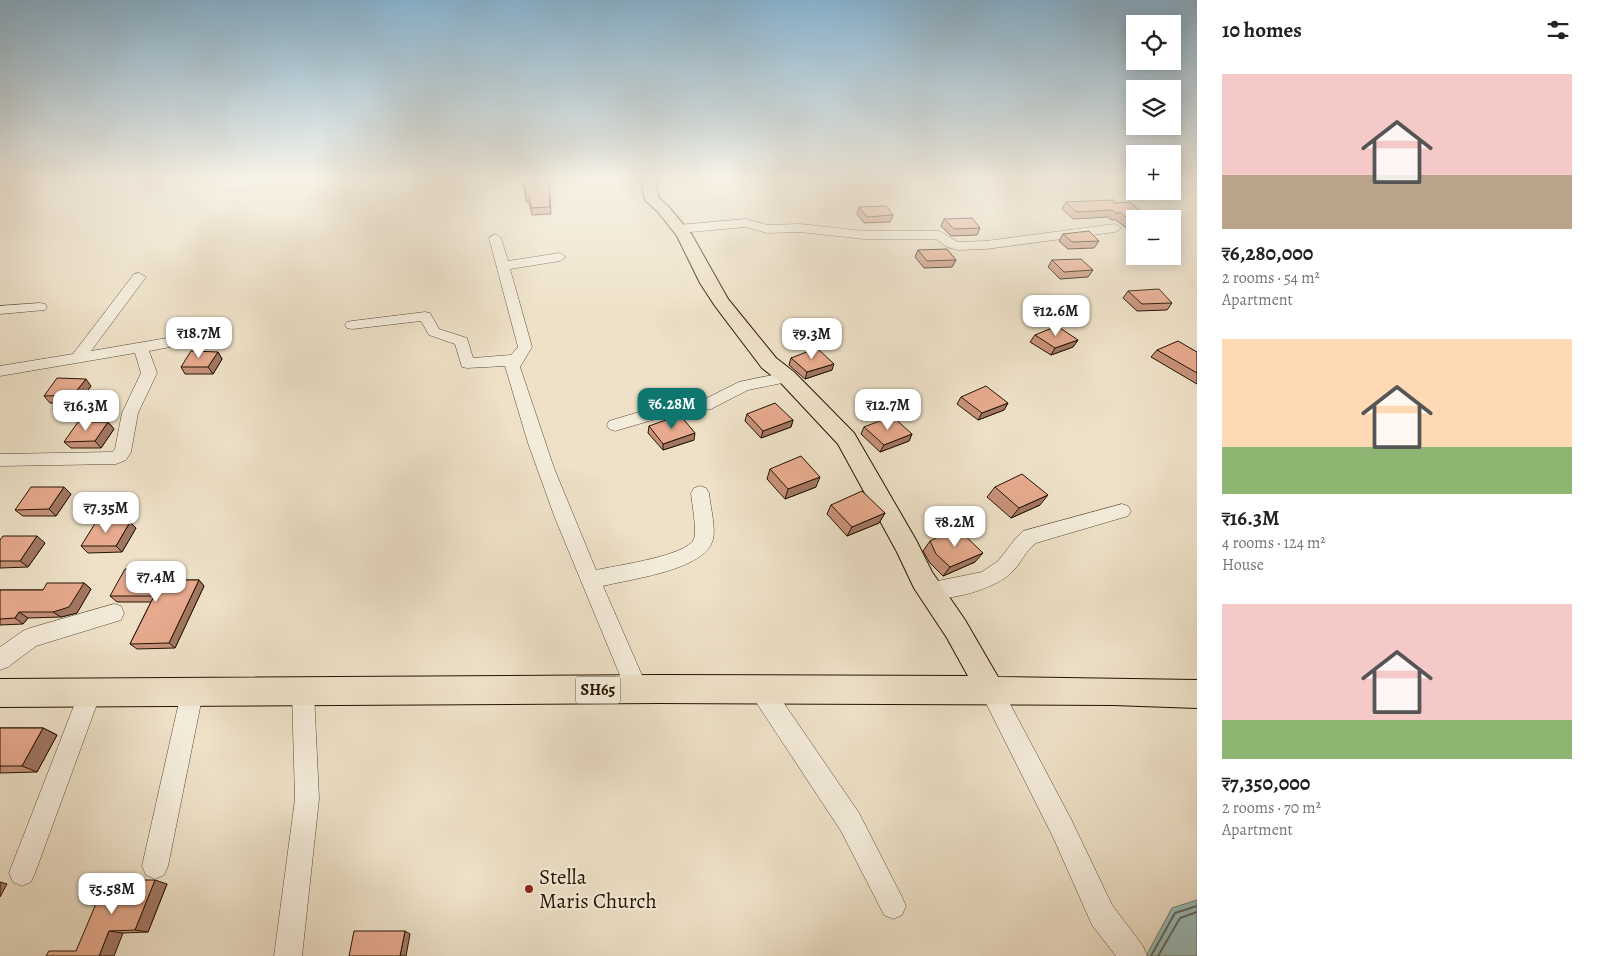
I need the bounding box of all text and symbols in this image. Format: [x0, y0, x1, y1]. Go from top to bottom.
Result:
map controls [1126, 15, 1181, 265]
button: locate [1126, 15, 1181, 70]
text: 10 homes [1222, 16, 1302, 44]
icon: filters [1544, 16, 1572, 44]
button: layers [1126, 80, 1181, 135]
icon: home [1352, 107, 1442, 197]
button: + [1126, 145, 1181, 200]
button: − [1126, 210, 1181, 265]
text: ₹6,280,000 [1222, 239, 1313, 267]
text: 2 rooms · 54 m² [1222, 267, 1320, 289]
text: Apartment [1222, 289, 1293, 311]
pin: ₹12.6M [1015, 294, 1097, 337]
text: ₹12.6M [1034, 300, 1078, 322]
pin: ₹18.7M [158, 316, 240, 359]
pin: ₹9.3M [777, 318, 847, 360]
text: ₹18.7M [177, 322, 221, 344]
text: ₹9.3M [793, 323, 831, 345]
icon: home [1352, 372, 1442, 462]
pin: ₹6.28M [631, 388, 713, 430]
pin: ₹12.7M [847, 388, 929, 431]
pin: ₹16.3M [45, 390, 127, 432]
text: ₹6.28M [649, 393, 695, 415]
text: ₹12.7M [866, 394, 910, 416]
text: ₹16.3M [64, 395, 108, 417]
pin: ₹7.35M [65, 492, 147, 534]
text: ₹7.35M [84, 497, 128, 519]
text: ₹16.3M [1222, 504, 1280, 532]
pin: ₹8.2M [920, 506, 990, 548]
text: ₹8.2M [935, 511, 975, 533]
text: 4 rooms · 124 m² [1222, 532, 1326, 554]
text: House [1222, 554, 1264, 576]
pin: ₹7.4M [121, 560, 191, 603]
text: ₹7.4M [137, 566, 175, 588]
icon: home [1352, 637, 1442, 727]
road number: SH65 [576, 676, 620, 704]
text: ₹7,350,000 [1222, 769, 1310, 797]
text: 2 rooms · 70 m² [1222, 797, 1321, 819]
text: Apartment [1222, 819, 1293, 841]
place label: Stella Maris Church [539, 863, 657, 915]
pin: ₹5.58M [71, 872, 153, 915]
text: ₹5.58M [89, 878, 135, 900]
marker: Stella Maris Church [523, 883, 535, 895]

